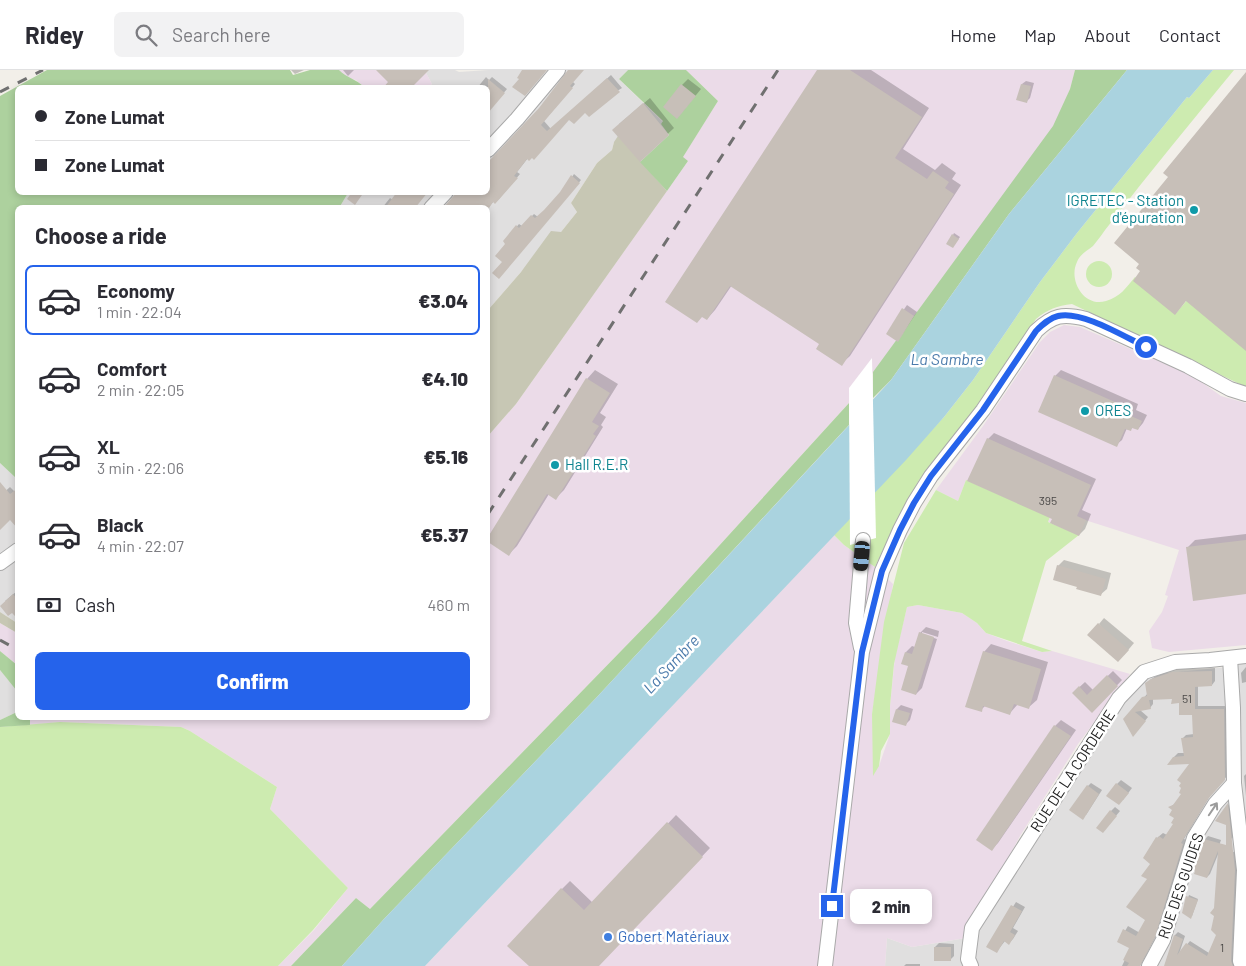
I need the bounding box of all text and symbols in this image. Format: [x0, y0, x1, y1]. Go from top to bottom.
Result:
search box [114, 12, 464, 57]
text: Ridey [25, 20, 84, 49]
icon: search [132, 21, 160, 49]
text: Search here [172, 23, 271, 46]
text: Home [950, 24, 996, 46]
text: Map [1024, 24, 1056, 46]
text: About [1084, 24, 1131, 46]
text: Contact [1159, 24, 1221, 46]
text: Zone Lumat [65, 105, 165, 128]
text: Zone Lumat [65, 153, 165, 176]
place label: IGRETEC - Station d'épuration [1067, 191, 1184, 226]
marker: IGRETEC - Station d'épuration [1188, 204, 1200, 216]
text: Choose a ride [35, 222, 167, 248]
icon: car [37, 278, 82, 323]
text: Economy [97, 279, 175, 302]
text: €3.04 [418, 289, 468, 312]
text: 1 min · 22:04 [97, 302, 182, 321]
route start [1135, 336, 1157, 358]
water label: La Sambre [910, 349, 984, 368]
icon: car [37, 356, 82, 401]
text: Comfort [97, 357, 167, 380]
text: €4.10 [421, 367, 468, 390]
text: 2 min · 22:05 [97, 380, 184, 399]
place label: ORES [1095, 401, 1131, 419]
marker: ORES [1079, 405, 1091, 417]
icon: car [37, 434, 82, 479]
text: XL [97, 435, 120, 458]
text: €5.16 [423, 445, 468, 468]
place label: Hall R.E.R [565, 455, 628, 473]
text: 3 min · 22:06 [97, 458, 184, 477]
marker: Hall R.E.R [549, 459, 561, 471]
house number: 395 [1039, 493, 1057, 507]
icon: car [37, 512, 82, 557]
text: Black [97, 513, 144, 536]
text: €5.37 [420, 523, 468, 546]
text: 4 min · 22:07 [97, 536, 184, 555]
car [853, 540, 870, 572]
icon: cash [35, 591, 63, 619]
text: Cash [75, 593, 116, 616]
text: 460 m [427, 595, 470, 614]
water label: La Sambre [639, 630, 702, 697]
button: Confirm [35, 652, 470, 710]
house number: 51 [1182, 691, 1192, 705]
street label: RUE DE LA CORDERIE [1026, 706, 1118, 835]
one-way arrow [1208, 802, 1218, 816]
street label: RUE DES GUIDES [1153, 830, 1207, 941]
callout: 2 min [850, 888, 932, 924]
route end [821, 895, 843, 917]
text: 2 min [872, 897, 910, 916]
place label: Gobert Matériaux [618, 927, 729, 945]
marker: Gobert Matériaux [602, 931, 614, 943]
house number: 1 [1220, 940, 1224, 954]

